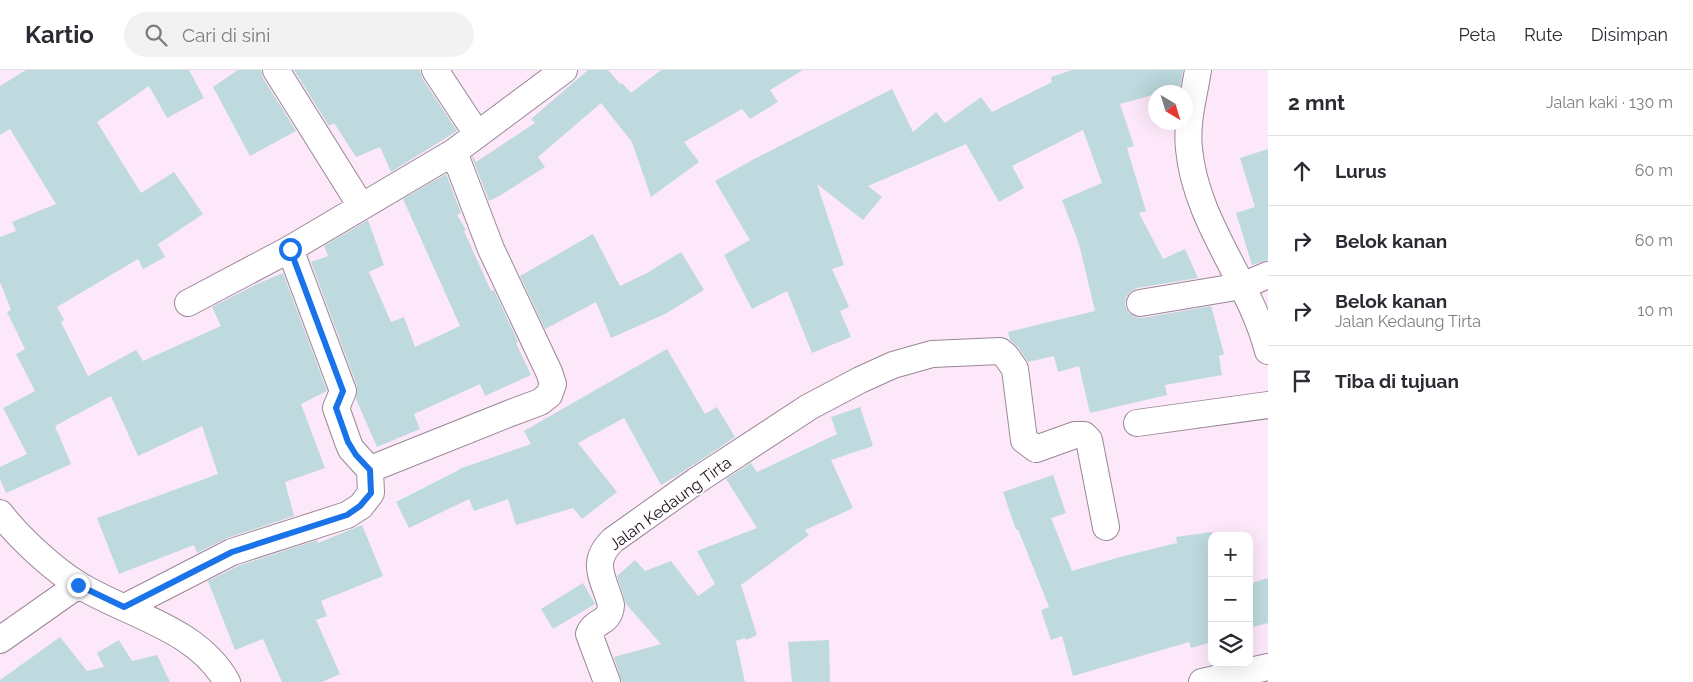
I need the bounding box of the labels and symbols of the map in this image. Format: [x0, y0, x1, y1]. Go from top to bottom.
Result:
north arrow [1148, 85, 1193, 130]
route start [279, 238, 302, 261]
street label: Jalan Kedaung Tirta [606, 453, 735, 554]
route end [67, 574, 90, 597]

